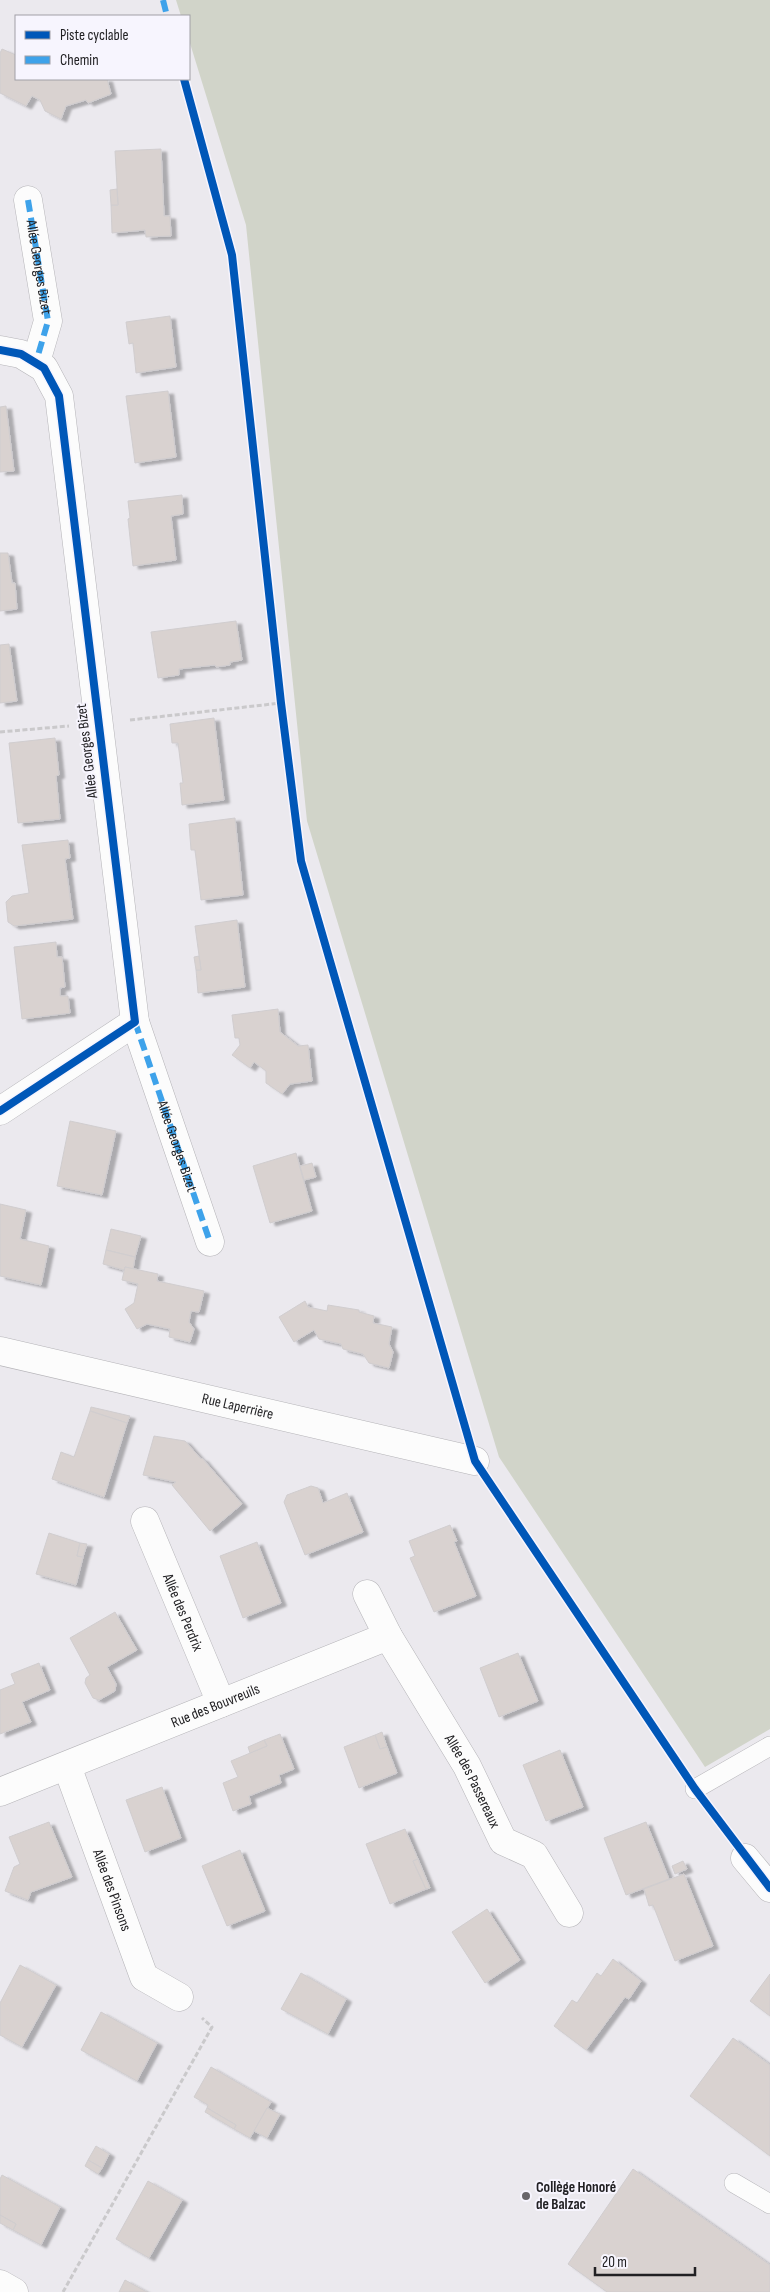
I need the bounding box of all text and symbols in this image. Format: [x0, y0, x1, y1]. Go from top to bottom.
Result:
legend [15, 15, 190, 80]
text: Piste cyclable [60, 26, 129, 45]
text: Chemin [60, 51, 99, 70]
street label: Allée Georges Bizet [22, 218, 56, 316]
street label: Allée Georges Bizet [72, 702, 102, 800]
street label: Allée Georges Bizet [153, 1097, 202, 1195]
street label: Rue Laperrière [200, 1389, 275, 1424]
street label: Allée des Perdrix [158, 1570, 208, 1654]
street label: Rue des Bouvreuils [168, 1679, 262, 1732]
street label: Allée des Passereaux [440, 1730, 505, 1831]
street label: Allée des Pinsons [88, 1846, 136, 1934]
place label: Collège Honoré de Balzac [536, 2178, 616, 2214]
marker: Collège Honoré de Balzac [520, 2190, 532, 2202]
scale bar [595, 2244, 695, 2276]
text: 20 m [602, 2253, 627, 2272]

